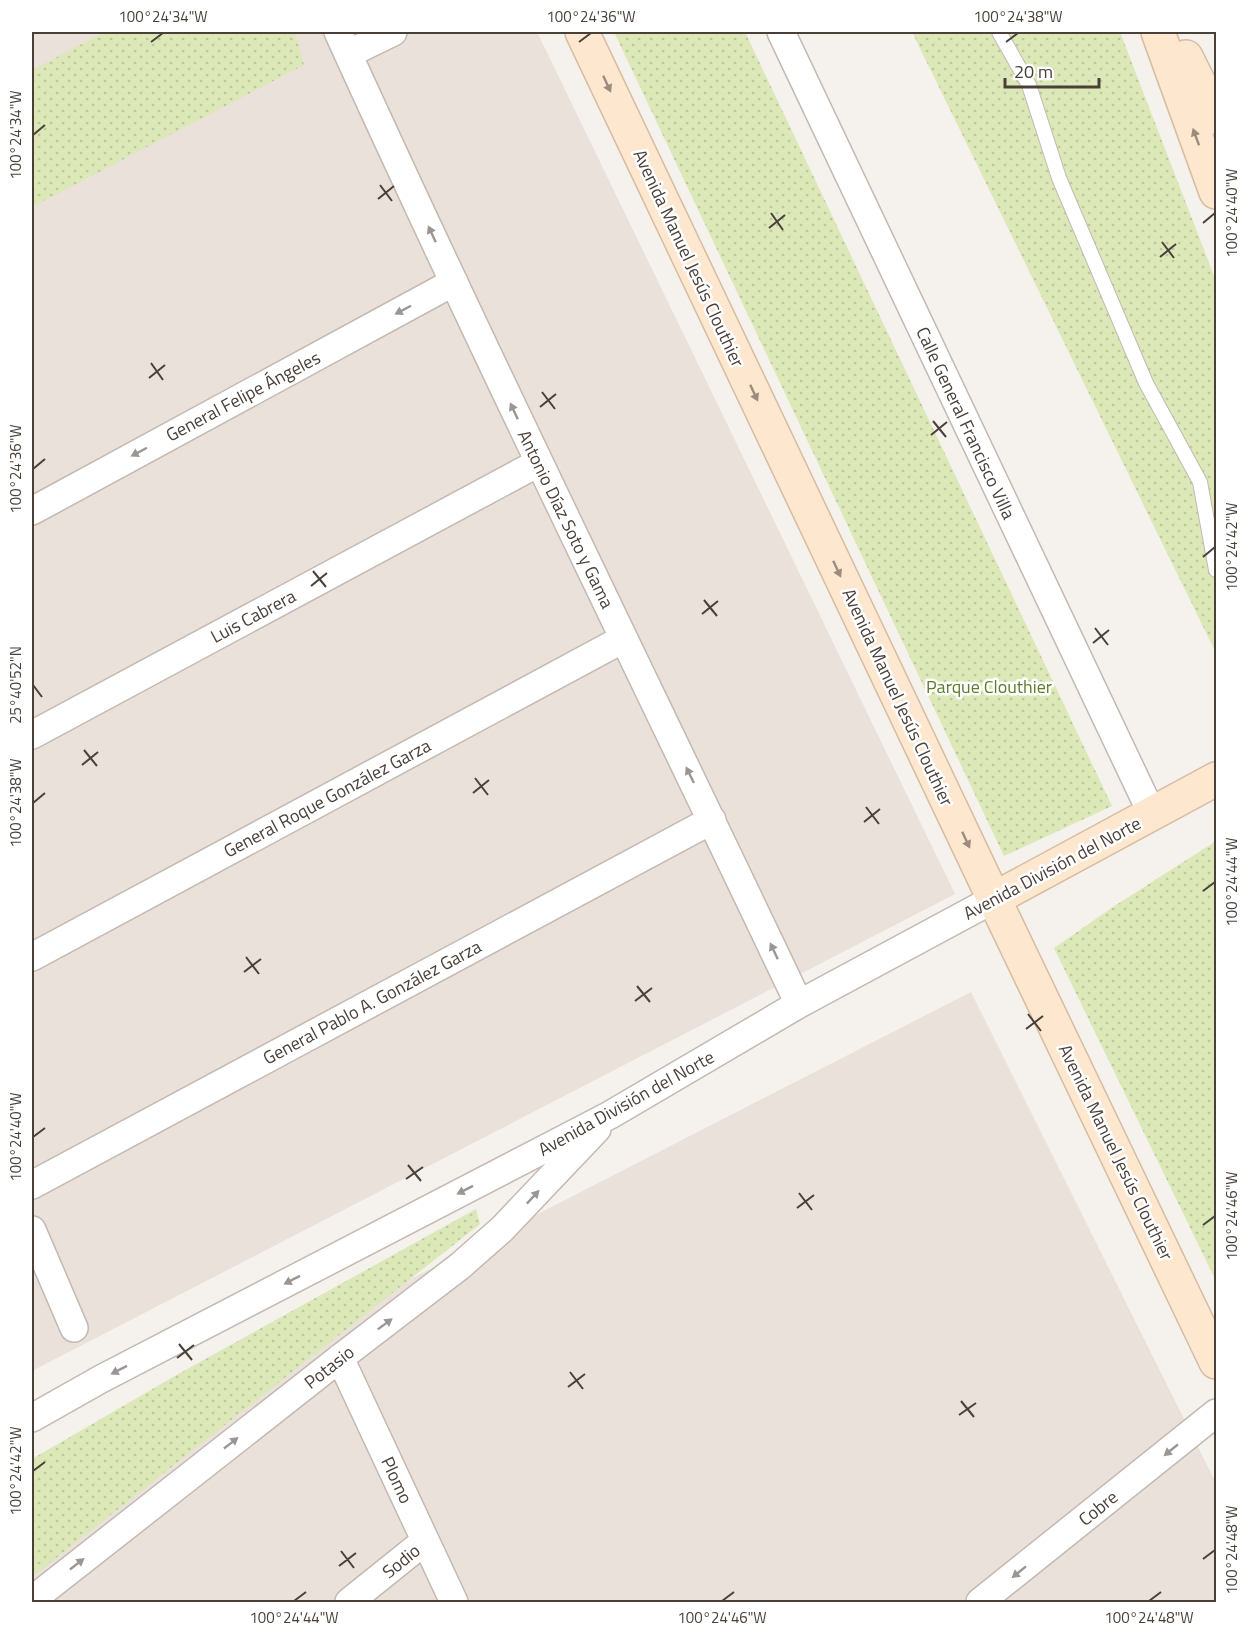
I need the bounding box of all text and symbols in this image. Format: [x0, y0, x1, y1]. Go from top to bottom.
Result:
text: 100°24'34"W [118, 5, 208, 28]
text: 100°24'36"W [546, 5, 636, 28]
text: 100°24'38"W [973, 5, 1063, 28]
scale bar [1005, 51, 1100, 89]
text: 20 m [1014, 58, 1053, 85]
one-way arrow [602, 76, 611, 93]
text: 100°24'34"W [4, 90, 27, 180]
one-way arrow [1191, 128, 1201, 146]
street label: Avenida Manuel Jesús Clouthier [627, 145, 751, 371]
text: 100°24'40"W [1220, 168, 1243, 258]
one-way arrow [427, 225, 436, 242]
one-way arrow [394, 305, 411, 315]
street label: Calle General Francisco Villa [909, 322, 1023, 524]
street label: General Felipe Ángeles [161, 344, 325, 448]
one-way arrow [749, 385, 758, 402]
one-way arrow [510, 402, 519, 419]
text: 100°24'36"W [4, 424, 27, 514]
street label: Antonio Díaz Soto y Gama [511, 425, 621, 613]
one-way arrow [130, 447, 147, 457]
text: 100°24'42"W [1220, 502, 1243, 592]
one-way arrow [833, 561, 842, 578]
street label: Luis Cabrera [206, 582, 300, 650]
street label: Avenida Manuel Jesús Clouthier [836, 584, 960, 810]
text: 25°40'52"N [4, 646, 27, 724]
park label: Parque Clouthier [926, 673, 1052, 700]
street label: General Roque González Garza [219, 732, 435, 864]
text: 100°24'38"W [4, 758, 27, 848]
one-way arrow [686, 767, 695, 784]
street label: Avenida División del Norte [958, 810, 1146, 926]
one-way arrow [962, 832, 971, 849]
text: 100°24'44"W [1220, 837, 1243, 927]
street label: General Pablo A. González Garza [258, 933, 486, 1071]
one-way arrow [770, 943, 779, 960]
street label: Avenida Manuel Jesús Clouthier [1052, 1039, 1180, 1265]
street label: Avenida División del Norte [533, 1043, 719, 1163]
text: 100°24'40"W [4, 1092, 27, 1182]
text: 100°24'46"W [1220, 1171, 1243, 1261]
one-way arrow [456, 1185, 473, 1195]
one-way arrow [526, 1190, 540, 1205]
one-way arrow [283, 1275, 300, 1285]
one-way arrow [377, 1318, 393, 1330]
street label: Potasio [298, 1339, 360, 1395]
one-way arrow [110, 1365, 127, 1375]
text: 100°24'42"W [4, 1426, 27, 1516]
one-way arrow [223, 1437, 239, 1450]
one-way arrow [1163, 1443, 1179, 1456]
street label: Plomo [374, 1452, 420, 1508]
street label: Cobre [1073, 1484, 1123, 1532]
text: 100°24'48"W [1220, 1505, 1243, 1595]
street label: Sodio [376, 1537, 426, 1585]
one-way arrow [70, 1558, 85, 1570]
one-way arrow [1011, 1565, 1026, 1577]
text: 100°24'44"W [249, 1606, 339, 1629]
text: 100°24'46"W [677, 1606, 767, 1629]
text: 100°24'48"W [1104, 1606, 1194, 1629]

